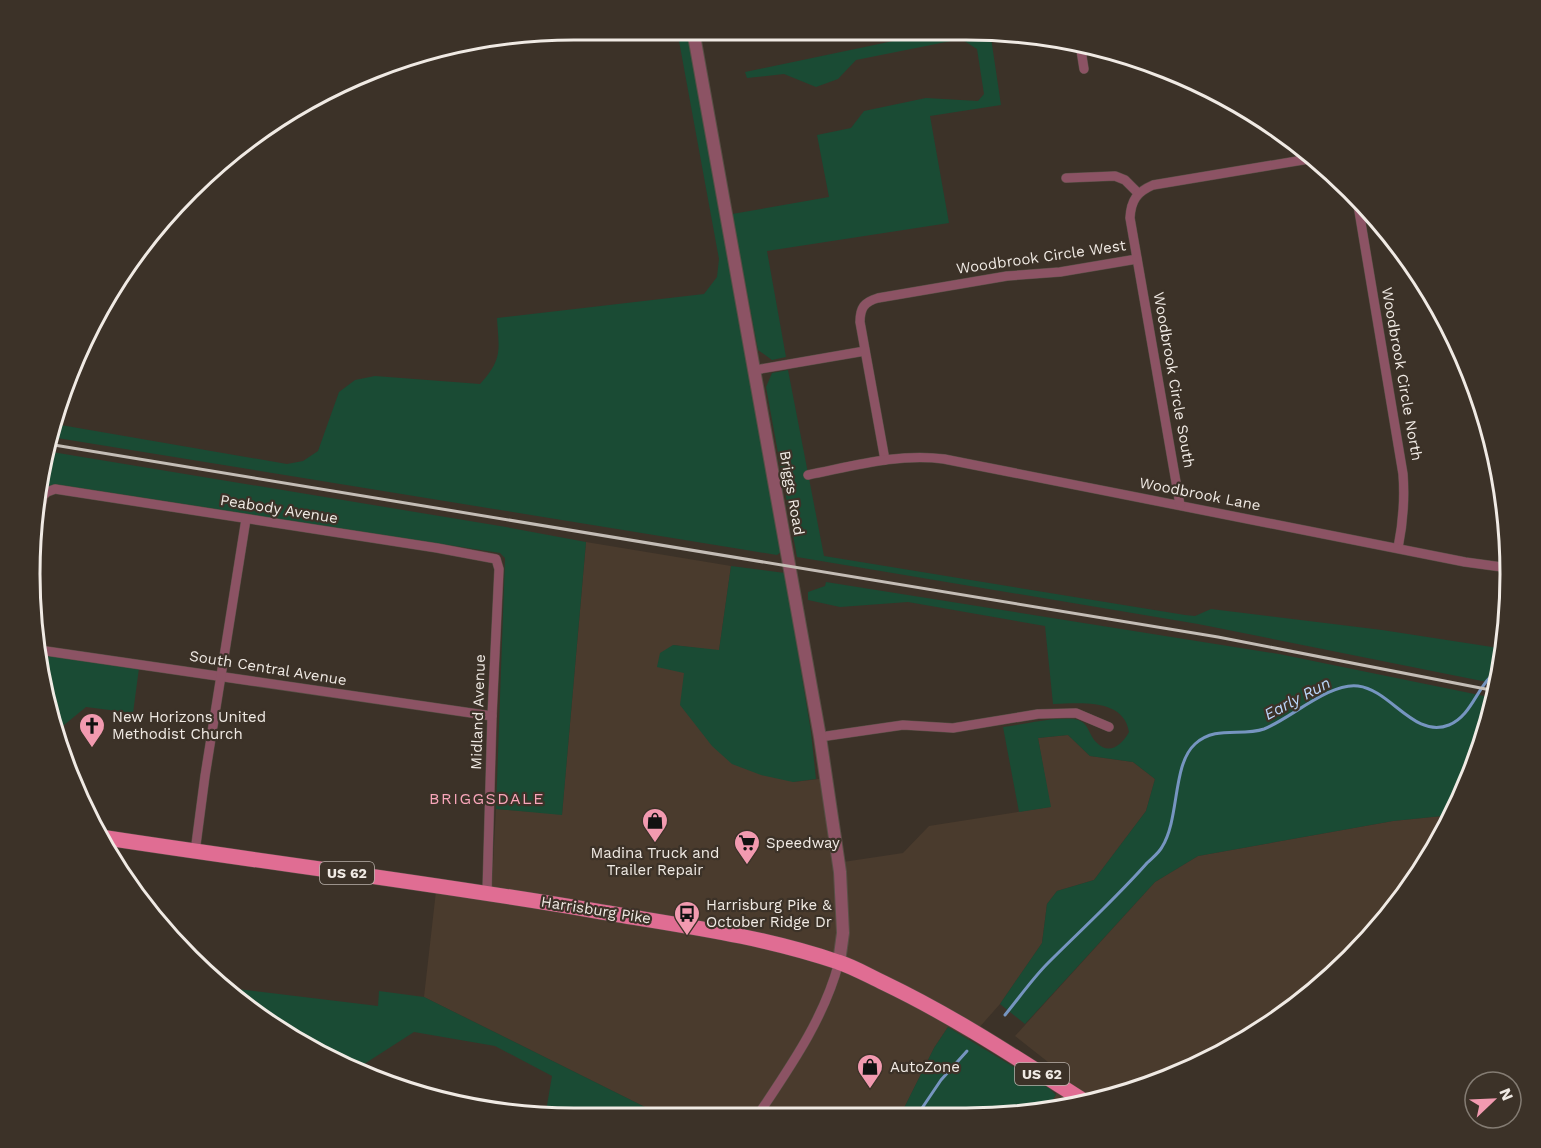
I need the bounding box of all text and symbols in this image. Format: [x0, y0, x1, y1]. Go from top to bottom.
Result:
street label: Woodbrook Circle West [955, 236, 1128, 278]
street label: Woodbrook Circle North [1378, 286, 1426, 462]
street label: Woodbrook Circle South [1150, 291, 1198, 469]
street label: Briggs Road [776, 449, 808, 537]
street label: Woodbrook Lane [1138, 473, 1262, 515]
street label: Peabody Avenue [219, 491, 339, 527]
street label: South Central Avenue [188, 647, 348, 689]
street label: Midland Avenue [467, 654, 489, 770]
water label: Early Run [1261, 673, 1334, 724]
place label: New Horizons United Methodist Church [112, 708, 266, 743]
church icon: New Horizons United Methodist Church [77, 711, 107, 749]
district label: BRIGGSDALE [429, 789, 545, 808]
shop icon: Madina Truck and Trailer Repair [640, 806, 670, 844]
supermarket icon: Speedway [732, 828, 762, 866]
place label: Speedway [766, 834, 840, 852]
place label: Madina Truck and Trailer Repair [590, 844, 720, 879]
road number: US 62 [320, 862, 374, 884]
street label: Harrisburg Pike [540, 892, 652, 928]
place label: Harrisburg Pike & October Ridge Dr [706, 896, 832, 931]
bus stop icon: Harrisburg Pike & October Ridge Dr [672, 899, 702, 937]
shop icon: AutoZone [855, 1052, 885, 1090]
place label: AutoZone [890, 1058, 960, 1076]
road number: US 62 [1015, 1063, 1069, 1085]
north arrow [1463, 1070, 1523, 1130]
text: N [1495, 1085, 1517, 1104]

